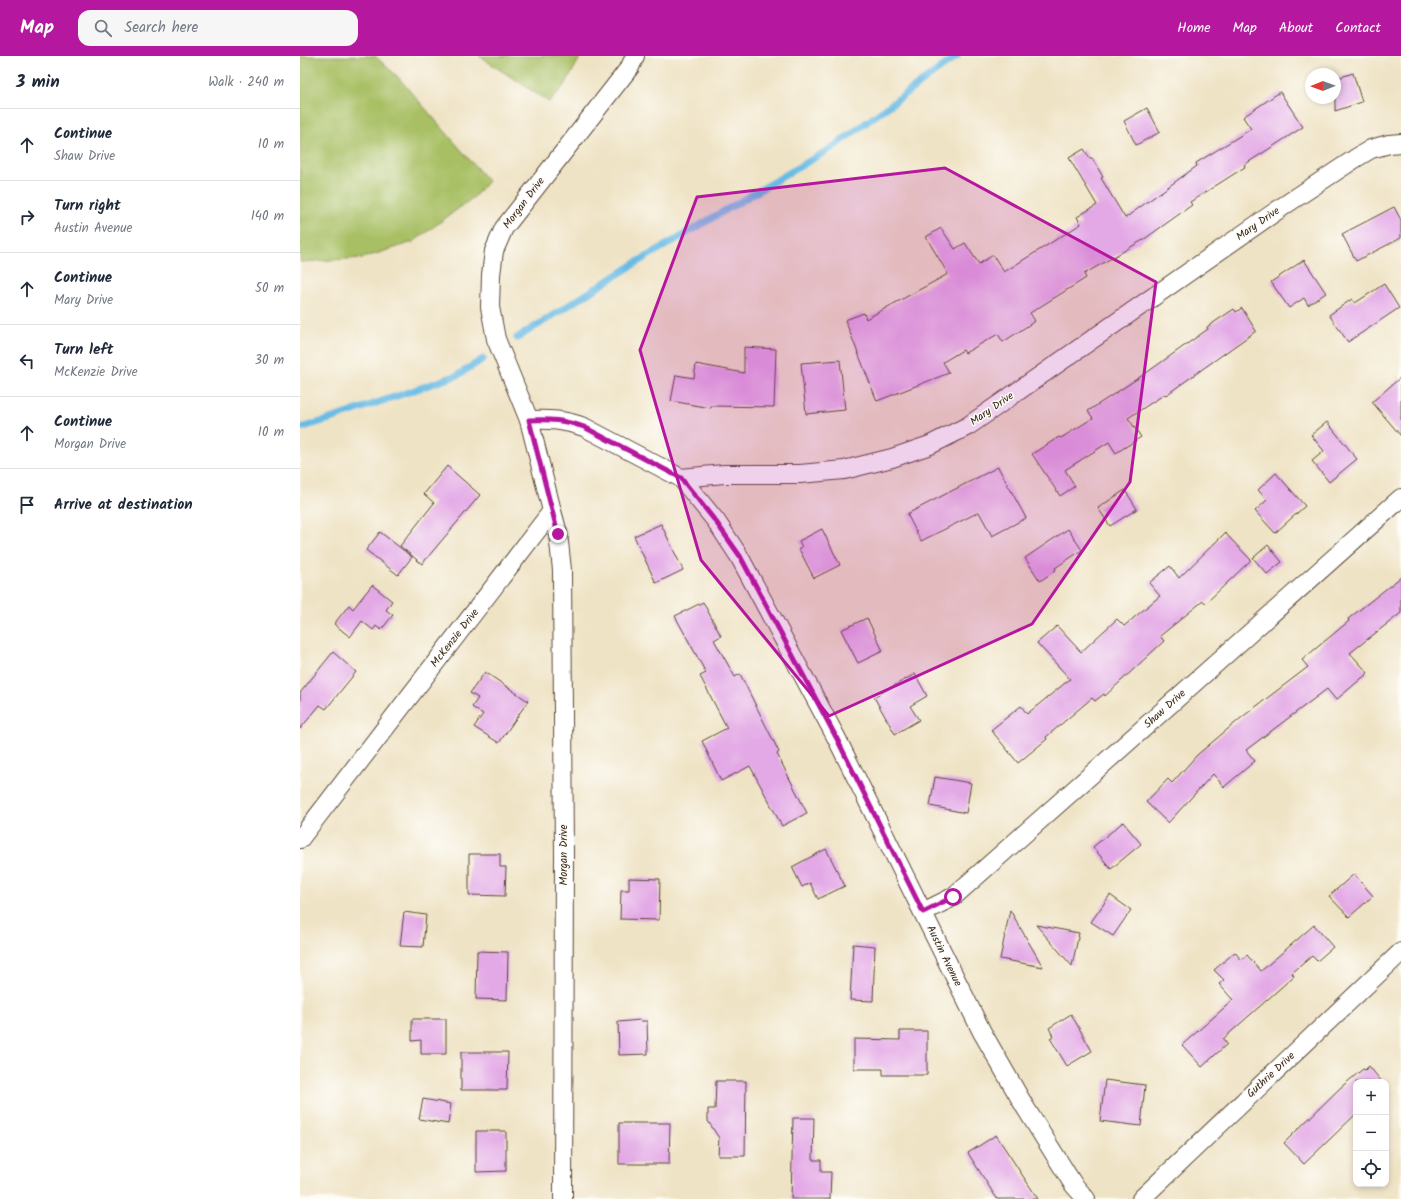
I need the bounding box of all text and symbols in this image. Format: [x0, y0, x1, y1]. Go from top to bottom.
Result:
search box [78, 10, 358, 46]
text: Map [20, 13, 54, 43]
text: Search here [124, 16, 198, 40]
icon: search [92, 17, 114, 39]
text: Home [1177, 17, 1211, 39]
text: Map [1233, 17, 1257, 39]
text: About [1279, 17, 1313, 39]
text: Contact [1335, 17, 1381, 39]
north arrow [1305, 68, 1341, 104]
text: 3 min [16, 69, 60, 96]
text: Walk · 240 m [208, 72, 284, 93]
text: Continue [54, 122, 112, 146]
icon: ahead [16, 134, 38, 156]
text: 10 m [258, 134, 284, 155]
text: Shaw Drive [54, 146, 115, 167]
street label: Morgan Drive [498, 173, 550, 233]
text: Turn right [54, 194, 121, 218]
street label: Mary Drive [1232, 202, 1284, 246]
icon: right [16, 206, 38, 228]
text: 140 m [251, 206, 284, 227]
text: Austin Avenue [54, 218, 132, 239]
text: Continue [54, 266, 112, 290]
icon: ahead [16, 278, 38, 300]
text: 50 m [255, 278, 284, 299]
text: Mary Drive [54, 290, 113, 311]
text: Turn left [54, 338, 114, 362]
icon: left [16, 350, 38, 372]
text: 30 m [255, 350, 284, 371]
text: McKenzie Drive [54, 362, 138, 383]
street label: Mary Drive [966, 387, 1018, 431]
text: Continue [54, 410, 112, 434]
icon: ahead [16, 422, 38, 444]
text: 10 m [258, 422, 284, 443]
text: Morgan Drive [54, 434, 126, 455]
text: Arrive at destination [54, 493, 193, 517]
icon: arrive [16, 494, 38, 516]
route end [549, 525, 567, 543]
street label: McKenzie Drive [426, 605, 484, 671]
street label: Shaw Drive [1140, 685, 1190, 733]
street label: Morgan Drive [555, 825, 573, 885]
route start [944, 888, 962, 906]
street label: Austin Avenue [921, 922, 967, 990]
street label: Guthrie Drive [1243, 1048, 1299, 1102]
map controls [1353, 1079, 1389, 1187]
button: + [1353, 1079, 1389, 1115]
button: − [1353, 1115, 1389, 1151]
button: locate [1353, 1151, 1389, 1187]

